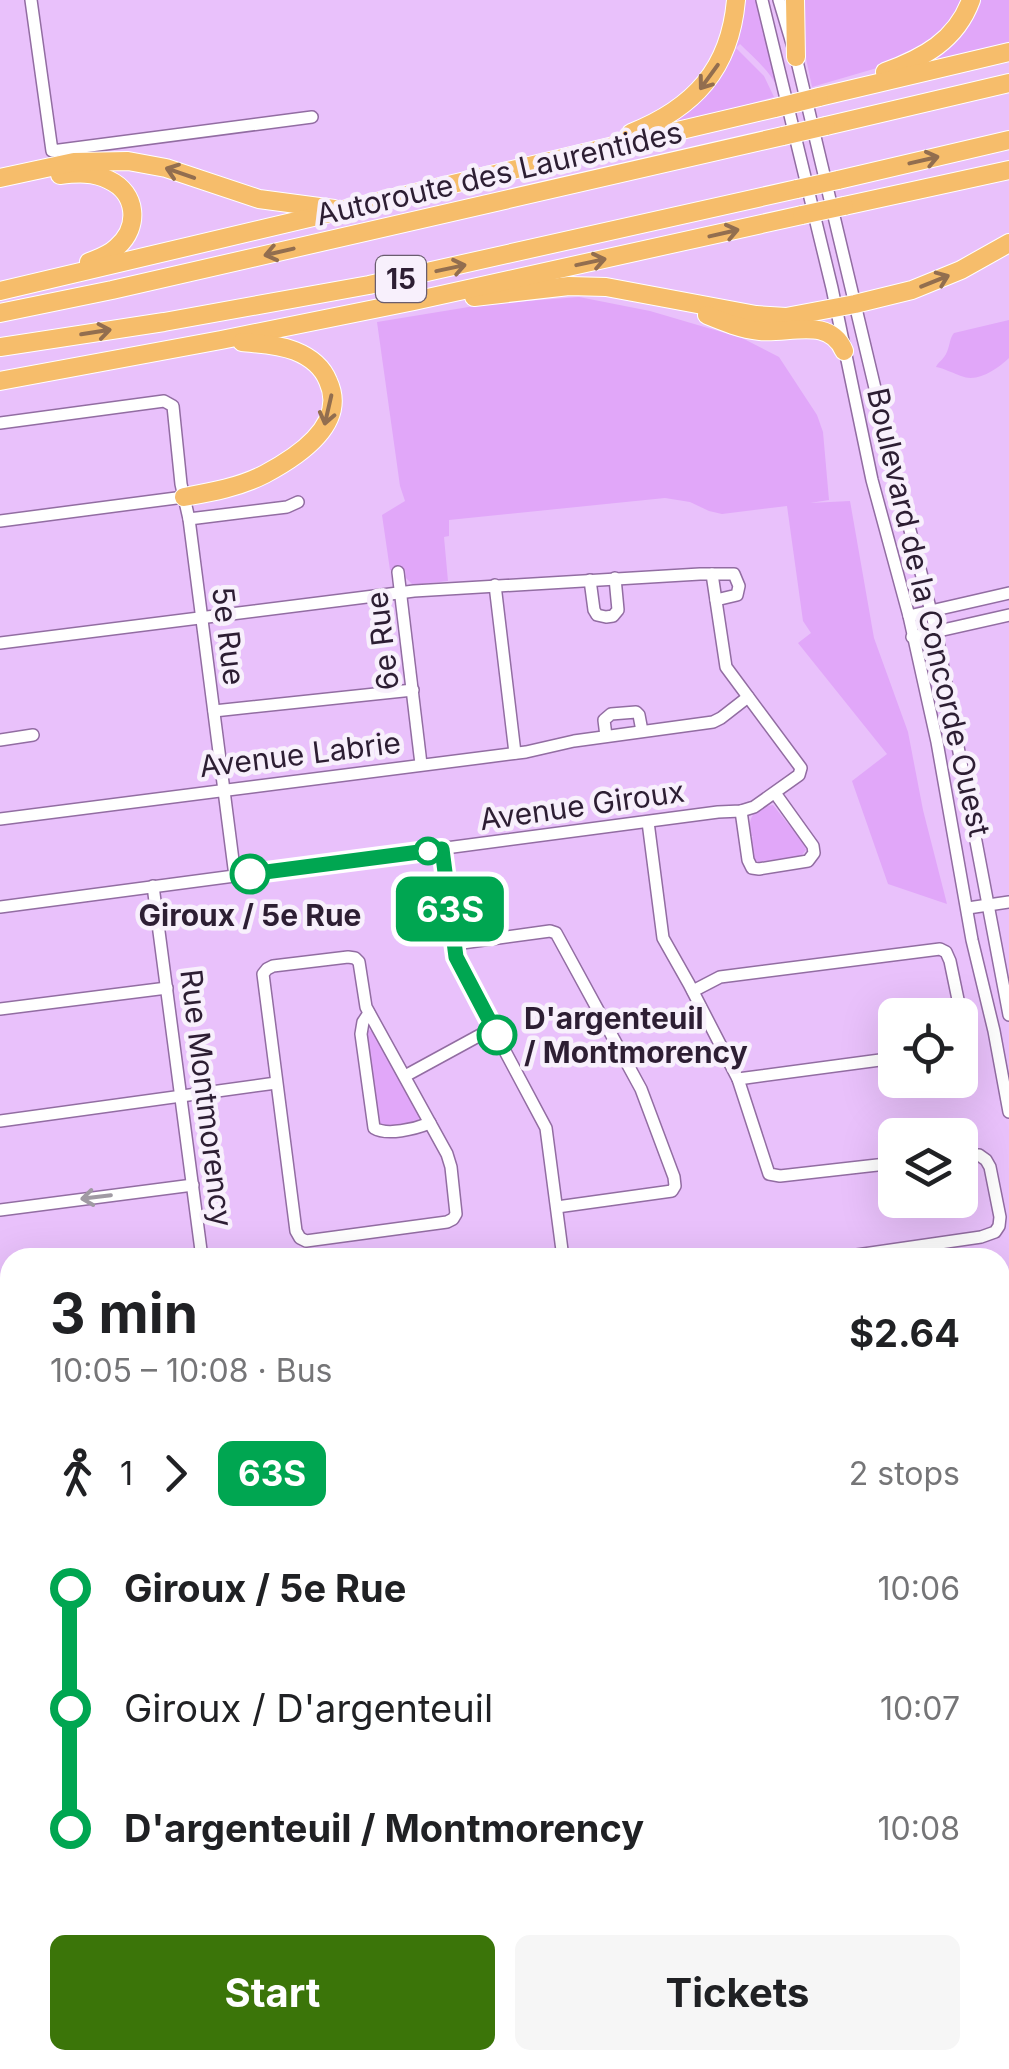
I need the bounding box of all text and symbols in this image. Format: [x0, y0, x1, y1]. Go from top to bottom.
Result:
one-way arrow [698, 63, 719, 90]
street label: Autoroute des Laurentides [313, 113, 685, 233]
one-way arrow [907, 150, 939, 168]
one-way arrow [165, 162, 197, 180]
one-way arrow [707, 222, 739, 241]
one-way arrow [264, 244, 296, 262]
one-way arrow [574, 252, 606, 271]
road number: 15 [376, 256, 426, 302]
one-way arrow [434, 258, 466, 276]
one-way arrow [919, 271, 950, 289]
one-way arrow [80, 323, 112, 341]
street label: Boulevard de la Concorde Ouest [860, 384, 998, 840]
one-way arrow [318, 393, 337, 425]
street label: 5e Rue [205, 585, 253, 687]
street label: 6e Rue [358, 590, 406, 692]
street label: Avenue Labrie [197, 724, 403, 784]
street label: Avenue Giroux [477, 773, 687, 837]
unlabelled marker [415, 838, 441, 864]
marker: Giroux / 5e Rue [231, 855, 269, 893]
line badge: 63S [392, 876, 508, 942]
text: 63S [416, 888, 484, 930]
place label: Giroux / 5e Rue [139, 897, 361, 933]
street label: Rue Montmorency [173, 967, 241, 1229]
map controls [878, 998, 978, 1218]
button: locate [878, 998, 978, 1098]
place label: D'argenteuil / Montmorency [524, 1000, 748, 1070]
marker: D'argenteuil / Montmorency [478, 1016, 516, 1054]
button: layers [878, 1118, 978, 1218]
one-way arrow [81, 1188, 113, 1207]
text: 3 min [50, 1280, 198, 1346]
text: $2.64 [849, 1310, 960, 1356]
text: 10:05 – 10:08 · Bus [50, 1351, 332, 1390]
icon: walk [50, 1446, 105, 1501]
icon: forward [148, 1446, 203, 1501]
text: 63S [238, 1452, 306, 1494]
text: 1 [120, 1454, 133, 1493]
text: 2 stops [849, 1454, 960, 1493]
text: Giroux / 5e Rue [124, 1565, 406, 1611]
text: 10:06 [878, 1569, 960, 1608]
text: Giroux / D'argenteuil [124, 1685, 493, 1731]
text: 10:07 [880, 1689, 960, 1728]
text: D'argenteuil / Montmorency [124, 1805, 644, 1851]
text: 10:08 [878, 1809, 960, 1848]
button: Start [50, 1935, 495, 2050]
button: Tickets [515, 1935, 960, 2050]

